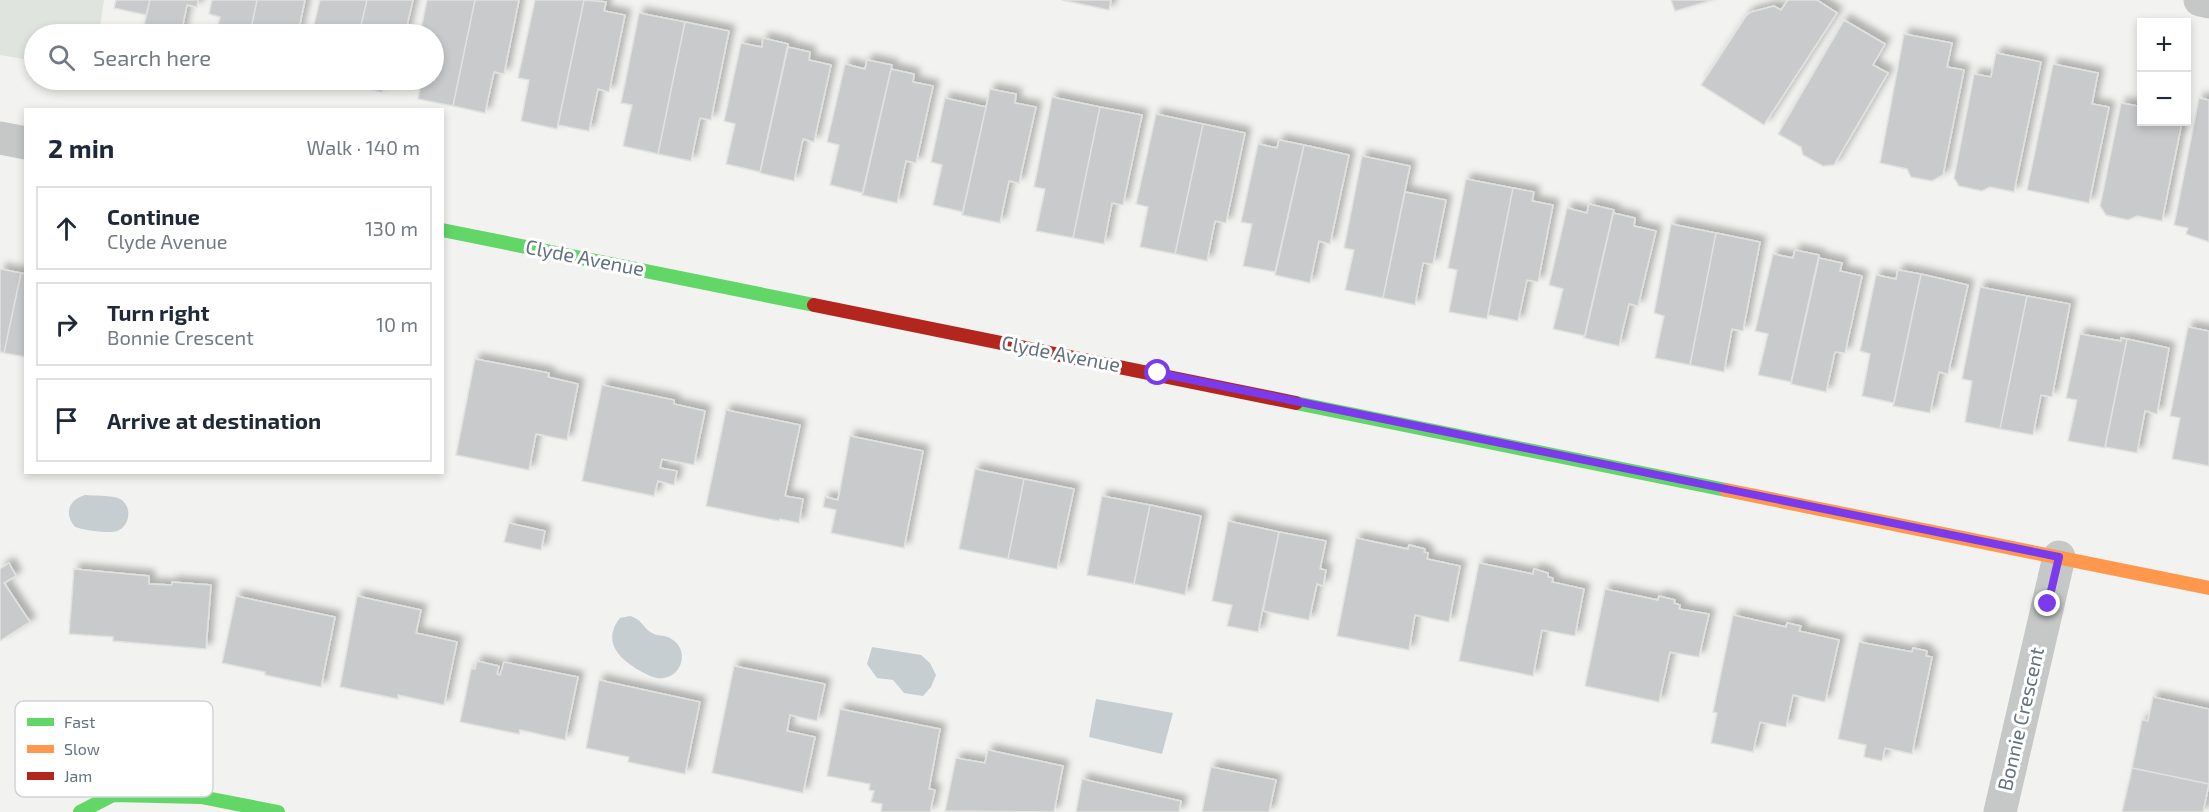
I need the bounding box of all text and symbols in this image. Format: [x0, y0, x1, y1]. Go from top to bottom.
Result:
map controls [2137, 18, 2191, 126]
button: + [2137, 18, 2191, 72]
search box [24, 24, 444, 90]
icon: search [45, 41, 78, 74]
text: Search here [93, 44, 211, 70]
button: − [2137, 72, 2191, 126]
text: 2 min [48, 132, 114, 163]
text: Walk · 140 m [306, 135, 420, 159]
text: Continue [107, 203, 200, 229]
icon: ahead [50, 212, 83, 245]
text: 130 m [365, 216, 418, 240]
text: Clyde Avenue [107, 229, 228, 253]
street label: Clyde Avenue [524, 234, 647, 280]
text: Turn right [107, 299, 209, 325]
icon: right [50, 308, 83, 341]
text: 10 m [376, 312, 418, 336]
text: Bonnie Crescent [107, 325, 254, 349]
street label: Clyde Avenue [1000, 330, 1123, 376]
route start [1144, 359, 1170, 385]
icon: arrive [50, 404, 83, 437]
text: Arrive at destination [107, 407, 321, 433]
route end [2034, 590, 2060, 616]
street label: Bonnie Crescent [1992, 644, 2048, 793]
legend [15, 701, 213, 797]
text: Fast [64, 712, 95, 731]
text: Slow [64, 739, 100, 758]
text: Jam [64, 766, 92, 785]

